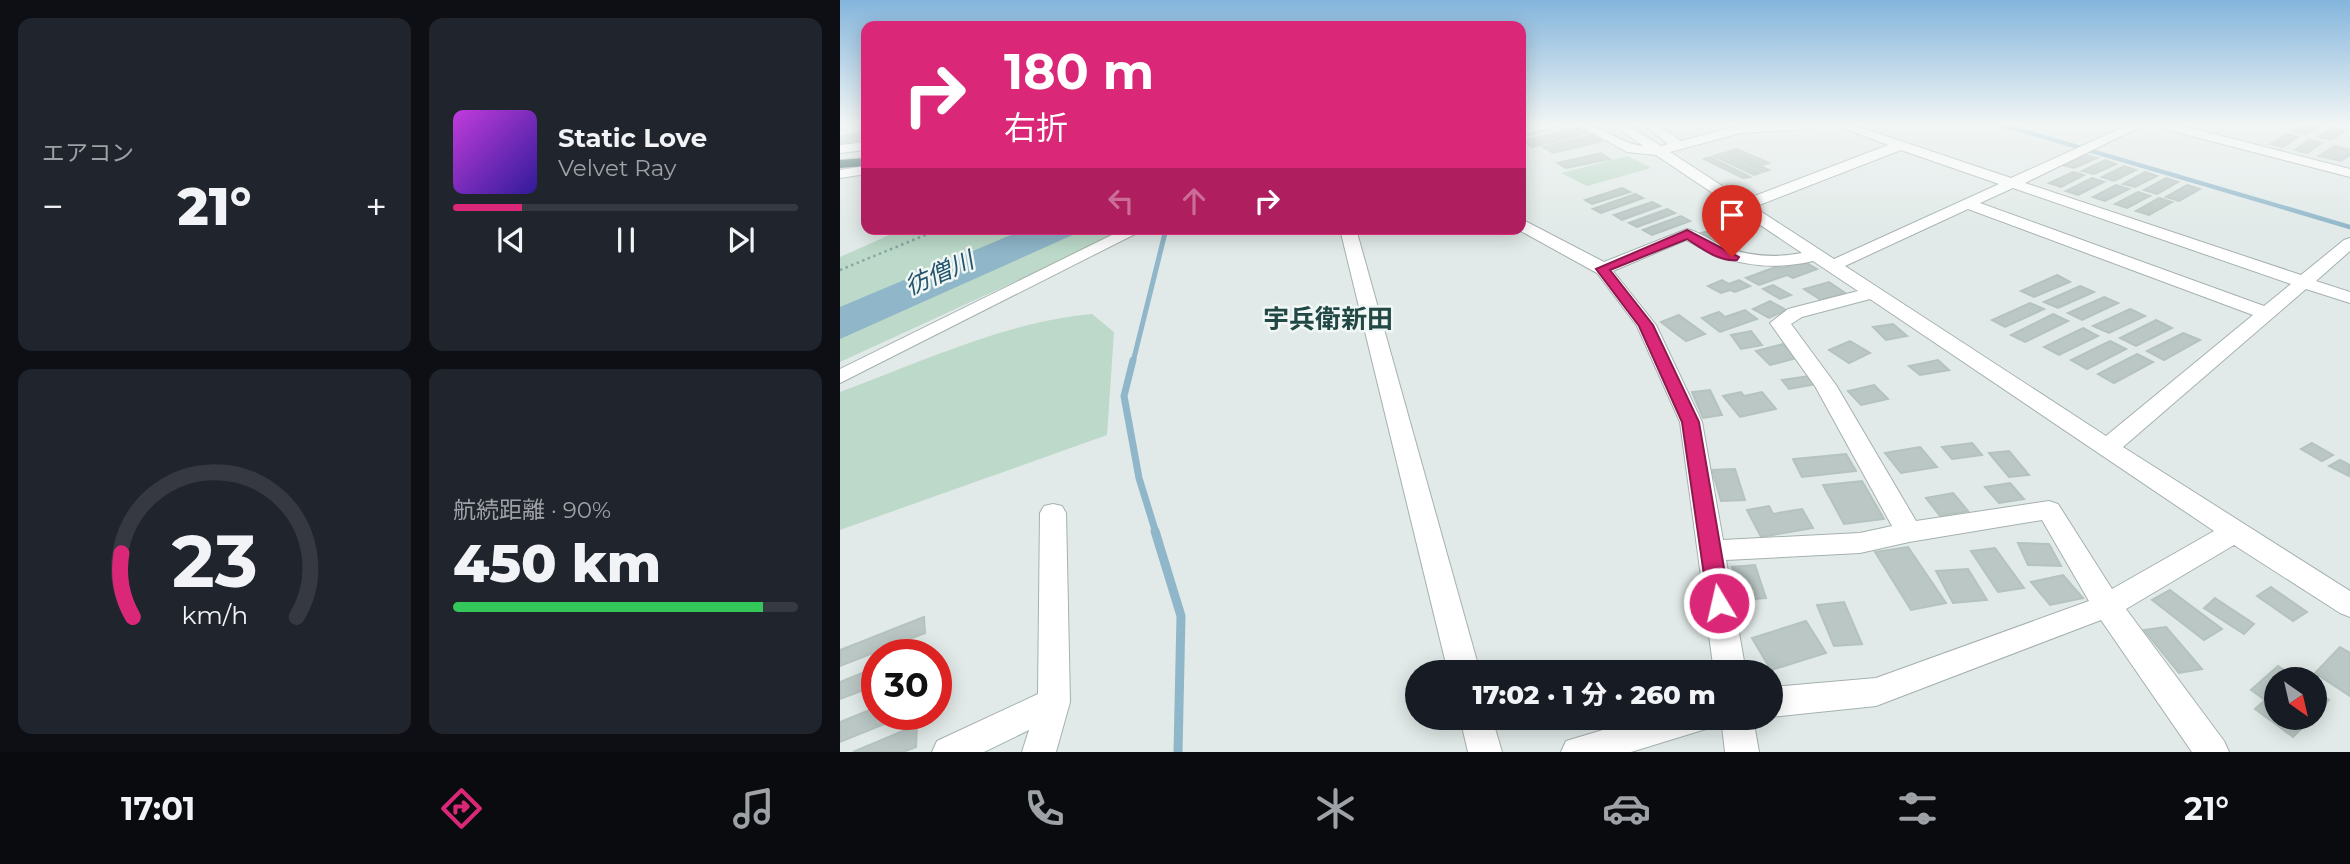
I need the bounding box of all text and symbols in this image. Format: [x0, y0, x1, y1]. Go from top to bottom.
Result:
text: 180 m [1004, 42, 1154, 101]
icon: right [889, 49, 980, 140]
text: 右折 [1004, 108, 1068, 147]
text: Static Love [558, 122, 707, 154]
text: エアコン [42, 139, 134, 167]
text: Velvet Ray [558, 154, 676, 182]
text: 21° [178, 175, 251, 238]
icon: left [1102, 182, 1140, 220]
icon: ahead [1175, 182, 1213, 220]
icon: right [1248, 182, 1286, 220]
text: − [42, 183, 64, 230]
text: + [365, 183, 387, 230]
pin [1702, 185, 1762, 257]
icon: arrive [1713, 196, 1751, 234]
icon: previous [492, 221, 530, 259]
icon: pause [607, 221, 645, 259]
icon: next [722, 221, 760, 259]
water label: 彷僧川 [900, 244, 981, 301]
district label: 宇兵衛新田 [1263, 303, 1393, 335]
text: 航続距離 · 90% [453, 496, 611, 524]
text: 23 [171, 518, 258, 606]
text: 450 km [453, 532, 661, 595]
position arrow [1682, 566, 1756, 640]
text: km/h [181, 600, 248, 630]
speed limit sign: 30 [861, 639, 952, 730]
north arrow [2264, 667, 2328, 730]
map controls [2264, 667, 2327, 730]
text: 17:02 · 1 分 · 260 m [1472, 679, 1716, 711]
icon: directions [437, 784, 486, 833]
icon: music [729, 784, 778, 833]
icon: phone [1020, 784, 1069, 833]
icon: climate [1311, 784, 1360, 833]
icon: car [1602, 784, 1651, 833]
icon: filters [1893, 784, 1942, 833]
text: 17:01 [121, 789, 195, 828]
text: 21° [2184, 789, 2229, 828]

